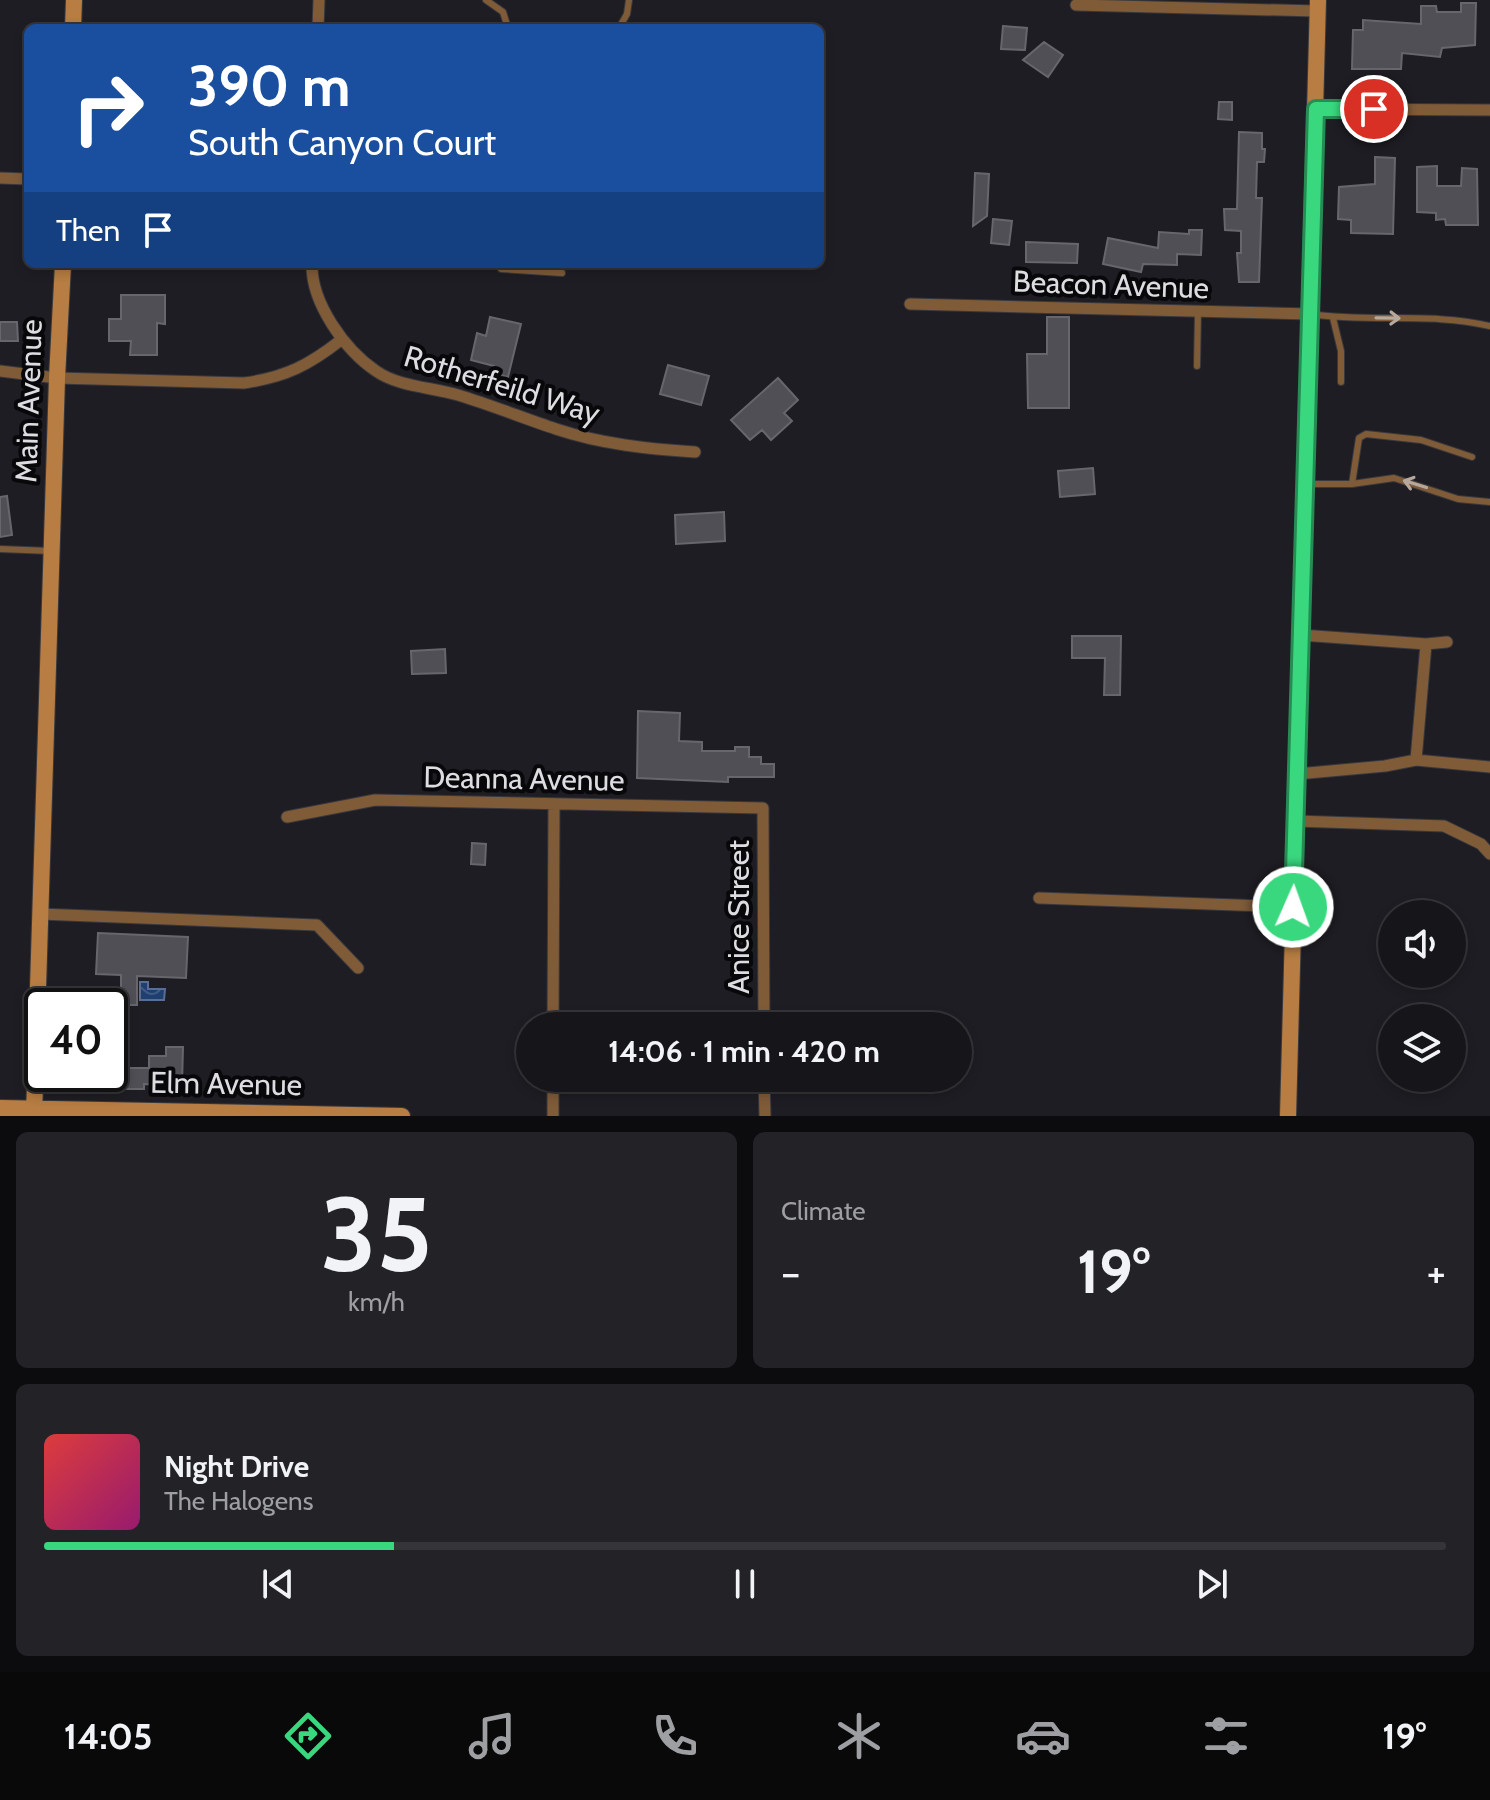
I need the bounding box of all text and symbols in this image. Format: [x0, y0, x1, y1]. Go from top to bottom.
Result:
text: 390 m [188, 52, 350, 120]
icon: right [56, 56, 160, 160]
pin [1340, 75, 1408, 143]
icon: arrive [1352, 87, 1396, 131]
text: South Canyon Court [188, 120, 496, 164]
icon: arrive [136, 208, 180, 252]
text: Then [56, 212, 120, 249]
street label: Beacon Avenue [1012, 263, 1210, 306]
one-way arrow [1374, 311, 1401, 326]
street label: Main Avenue [7, 319, 50, 483]
street label: Rotherfeild Way [400, 337, 605, 432]
one-way arrow [1402, 476, 1428, 491]
street label: Deanna Avenue [423, 758, 625, 799]
street label: Anice Street [720, 840, 757, 994]
position arrow [1251, 865, 1335, 949]
map controls [1378, 900, 1466, 1092]
button: sound [1378, 900, 1466, 988]
speed limit sign: 40 [24, 988, 128, 1092]
button: layers [1378, 1004, 1466, 1092]
text: 14:06 · 1 min · 420 m [608, 1033, 880, 1070]
street label: Elm Avenue [150, 1064, 302, 1103]
text: 35 [321, 1171, 432, 1297]
text: Climate [781, 1195, 866, 1227]
text: 19° [1077, 1235, 1150, 1308]
text: − [781, 1246, 800, 1299]
text: + [1427, 1246, 1446, 1299]
text: km/h [348, 1286, 405, 1318]
text: Night Drive [164, 1448, 309, 1485]
text: The Halogens [164, 1485, 313, 1517]
icon: previous [256, 1562, 300, 1606]
icon: pause [723, 1562, 767, 1606]
icon: next [1190, 1562, 1234, 1606]
icon: directions [280, 1708, 336, 1764]
icon: music [464, 1708, 520, 1764]
icon: phone [647, 1708, 703, 1764]
icon: climate [831, 1708, 887, 1764]
icon: car [1015, 1708, 1071, 1764]
icon: filters [1198, 1708, 1254, 1764]
text: 14:05 [64, 1714, 152, 1758]
text: 19° [1382, 1714, 1426, 1758]

